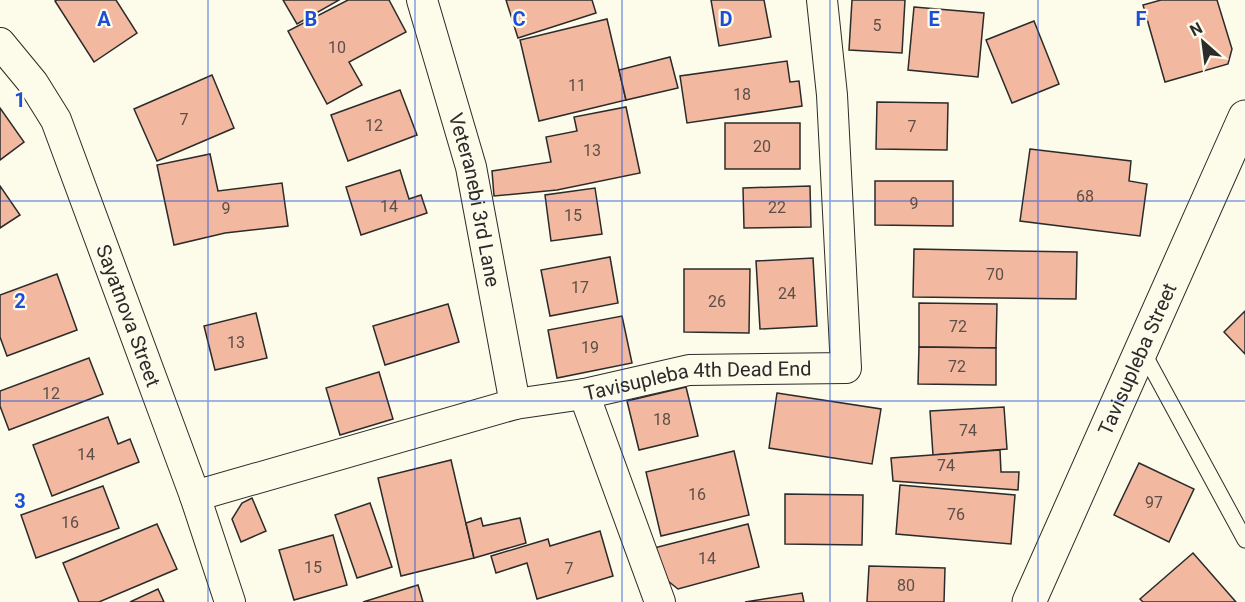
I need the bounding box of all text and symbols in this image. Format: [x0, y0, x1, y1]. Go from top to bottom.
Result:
text: A [97, 7, 111, 31]
text: B [305, 7, 317, 31]
text: C [512, 7, 526, 31]
text: D [720, 7, 733, 31]
text: E [928, 7, 940, 31]
text: F [1136, 7, 1147, 31]
north arrow [1173, 12, 1233, 72]
house number: 5 [873, 16, 882, 35]
text: N [1187, 18, 1206, 40]
house number: 10 [328, 38, 346, 57]
house number: 11 [568, 76, 586, 95]
house number: 18 [733, 85, 751, 104]
text: 1 [14, 88, 26, 112]
house number: 7 [180, 110, 189, 129]
street label: Veteranebi 3rd Lane [444, 110, 505, 289]
house number: 12 [365, 116, 383, 135]
house number: 7 [908, 117, 917, 136]
house number: 20 [753, 137, 771, 156]
house number: 13 [583, 141, 601, 160]
house number: 68 [1076, 187, 1094, 206]
house number: 9 [910, 194, 919, 213]
house number: 14 [380, 197, 398, 216]
house number: 22 [768, 198, 786, 217]
house number: 9 [222, 199, 231, 218]
house number: 15 [564, 206, 582, 225]
street label: Sayatnova Street [91, 241, 166, 390]
house number: 70 [986, 265, 1004, 284]
house number: 17 [571, 278, 589, 297]
street label: Tavisupleba Street [1093, 279, 1182, 439]
house number: 24 [778, 284, 796, 303]
text: 2 [14, 289, 26, 313]
house number: 26 [708, 292, 726, 311]
house number: 72 [949, 317, 967, 336]
house number: 13 [227, 333, 245, 352]
house number: 19 [581, 338, 599, 357]
street label: Tavisupleba 4th Dead End [582, 356, 812, 406]
house number: 72 [948, 357, 966, 376]
house number: 12 [42, 384, 60, 403]
house number: 18 [653, 410, 671, 429]
house number: 74 [959, 421, 977, 440]
house number: 14 [77, 445, 95, 464]
house number: 74 [937, 456, 955, 475]
house number: 16 [688, 485, 706, 504]
text: 3 [14, 489, 26, 513]
house number: 97 [1145, 493, 1163, 512]
house number: 76 [947, 505, 965, 524]
house number: 16 [61, 513, 79, 532]
house number: 14 [698, 549, 716, 568]
house number: 15 [304, 558, 322, 577]
house number: 7 [565, 559, 574, 578]
house number: 80 [897, 576, 915, 595]

